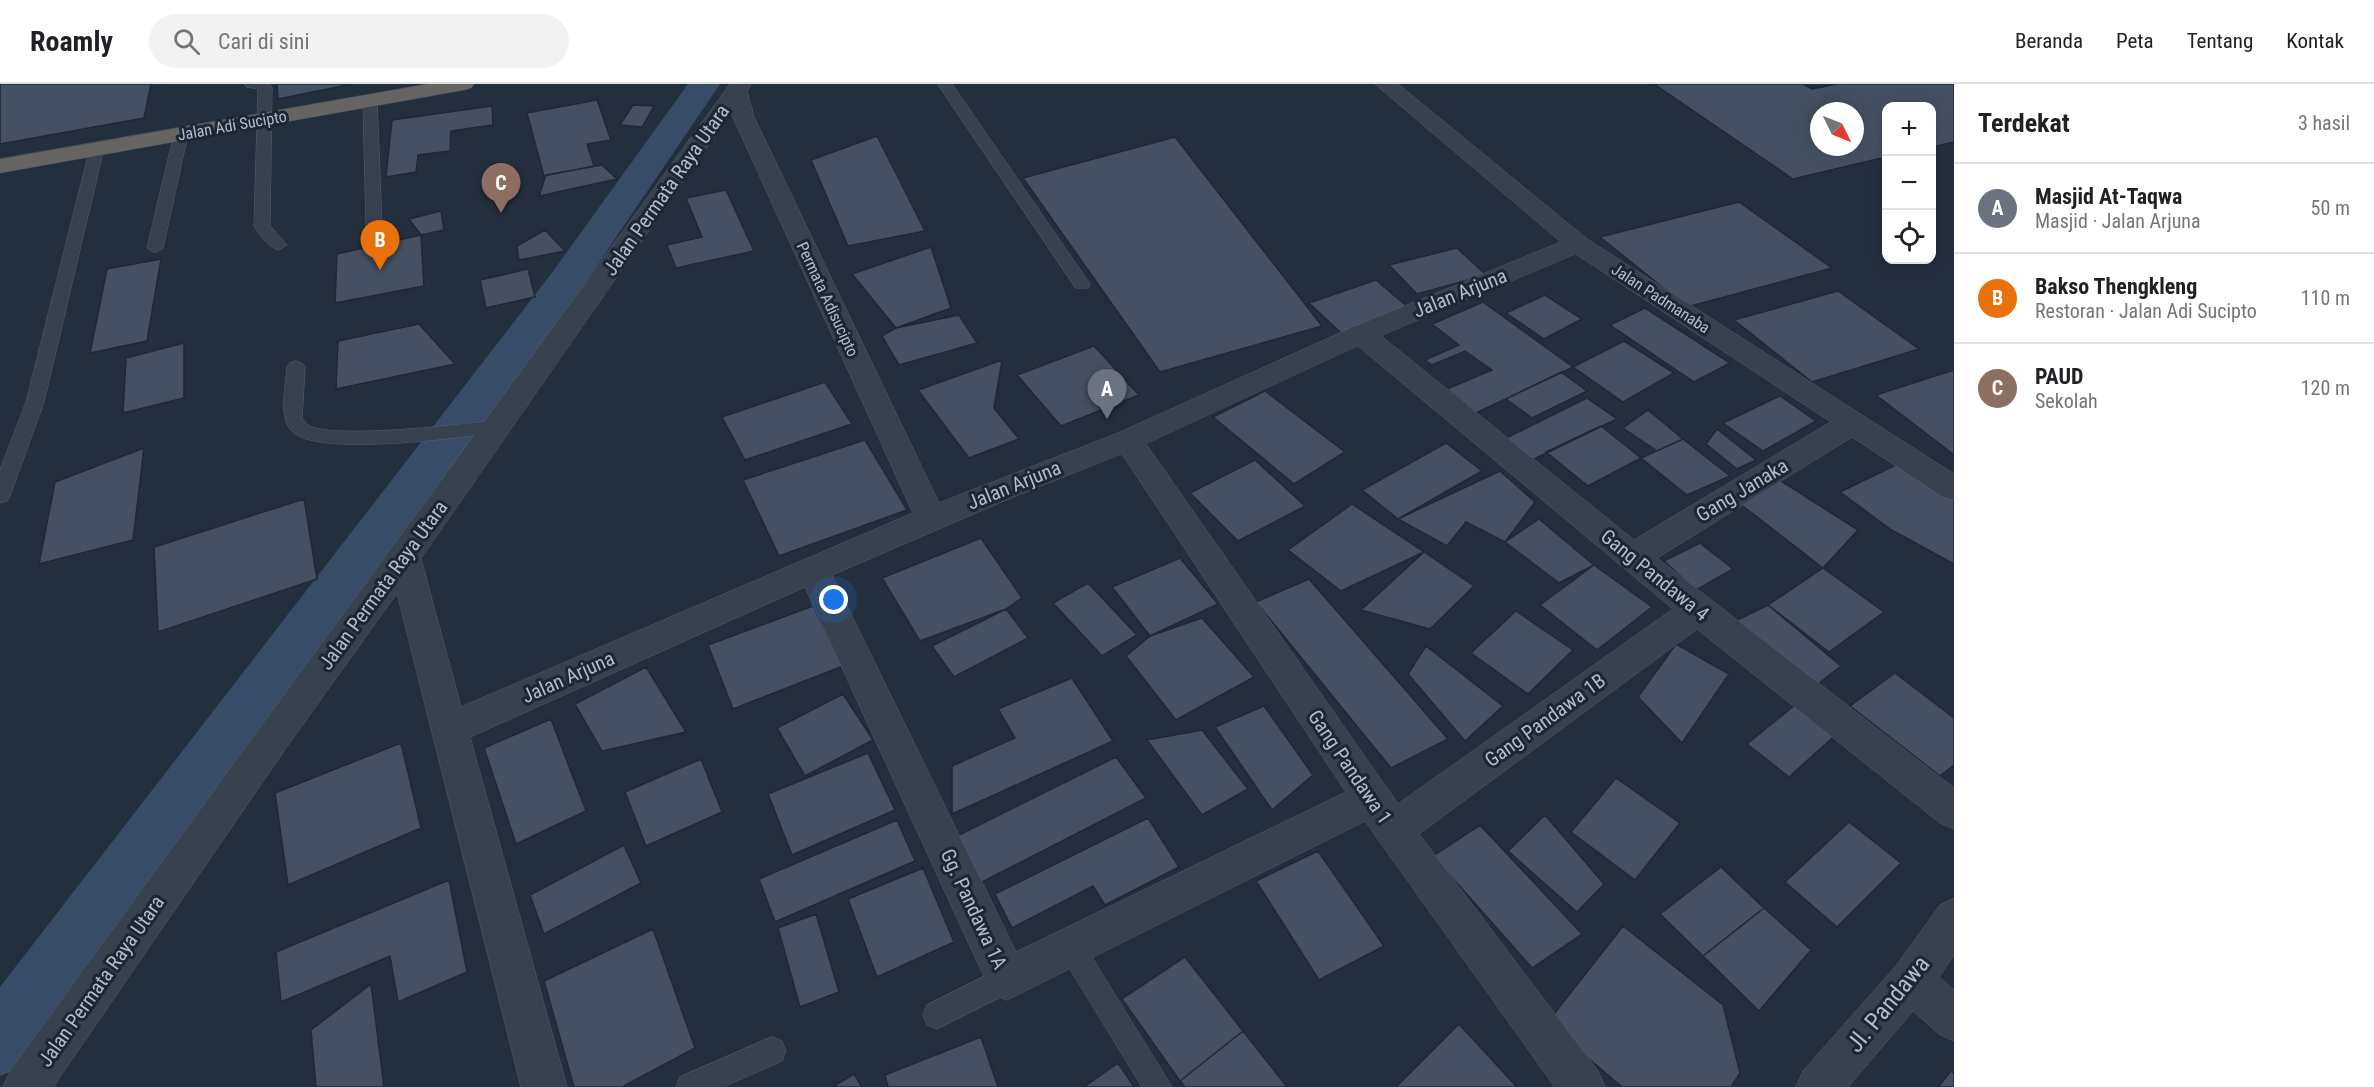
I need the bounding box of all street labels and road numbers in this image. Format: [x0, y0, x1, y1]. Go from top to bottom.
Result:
street label: Jalan Permata Raya Utara [598, 100, 734, 280]
street label: Jalan Adi Sucipto [176, 107, 288, 144]
street label: Permata Adisucipto [793, 239, 862, 360]
street label: Jalan Padmanaba [1608, 260, 1713, 337]
street label: Jalan Arjuna [1410, 263, 1510, 323]
street label: Gang Janaka [1692, 453, 1792, 527]
street label: Jalan Arjuna [964, 455, 1064, 515]
street label: Jalan Permata Raya Utara [314, 496, 452, 674]
street label: Gang Pandawa 4 [1596, 524, 1714, 626]
street label: Jalan Arjuna [518, 646, 618, 708]
street label: Gang Pandawa 1B [1480, 668, 1610, 772]
street label: Gang Pandawa 1 [1303, 705, 1397, 829]
street label: Gg. Pandawa 1A [936, 845, 1013, 973]
street label: Jalan Permata Raya Utara [33, 891, 169, 1071]
street label: Jl. Pandawa [1841, 950, 1935, 1058]

